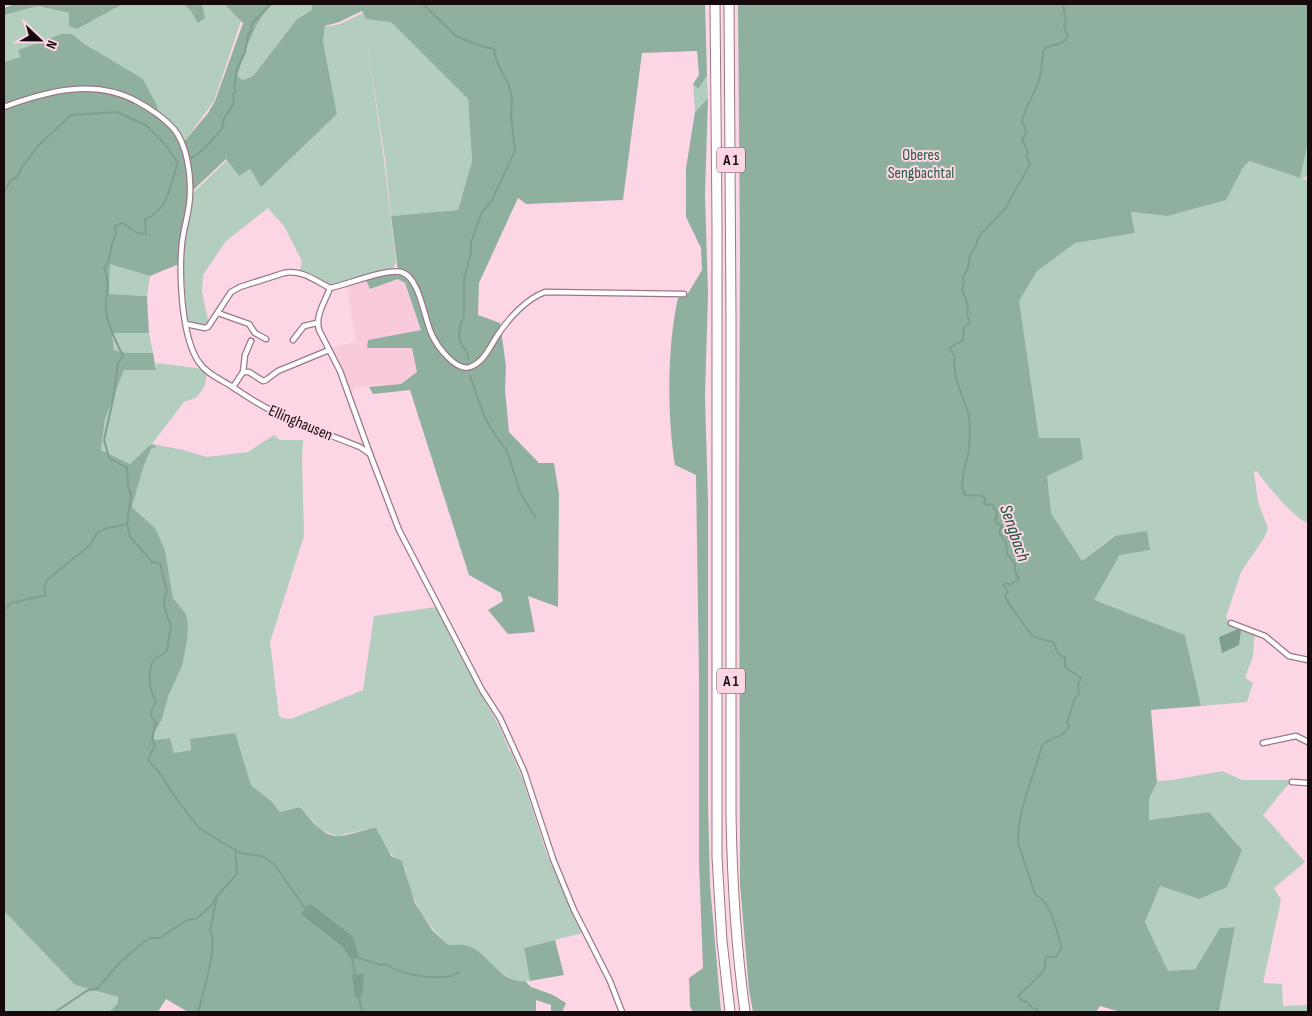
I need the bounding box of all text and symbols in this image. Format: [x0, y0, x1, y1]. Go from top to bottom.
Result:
north arrow [15, 15, 65, 65]
text: N [42, 38, 61, 51]
park label: Oberes Sengbachtal [888, 146, 954, 183]
road number: A 1 [717, 148, 745, 172]
street label: Ellinghausen [265, 401, 335, 445]
water label: Sengbach [995, 502, 1034, 565]
road number: A 1 [717, 668, 745, 694]

